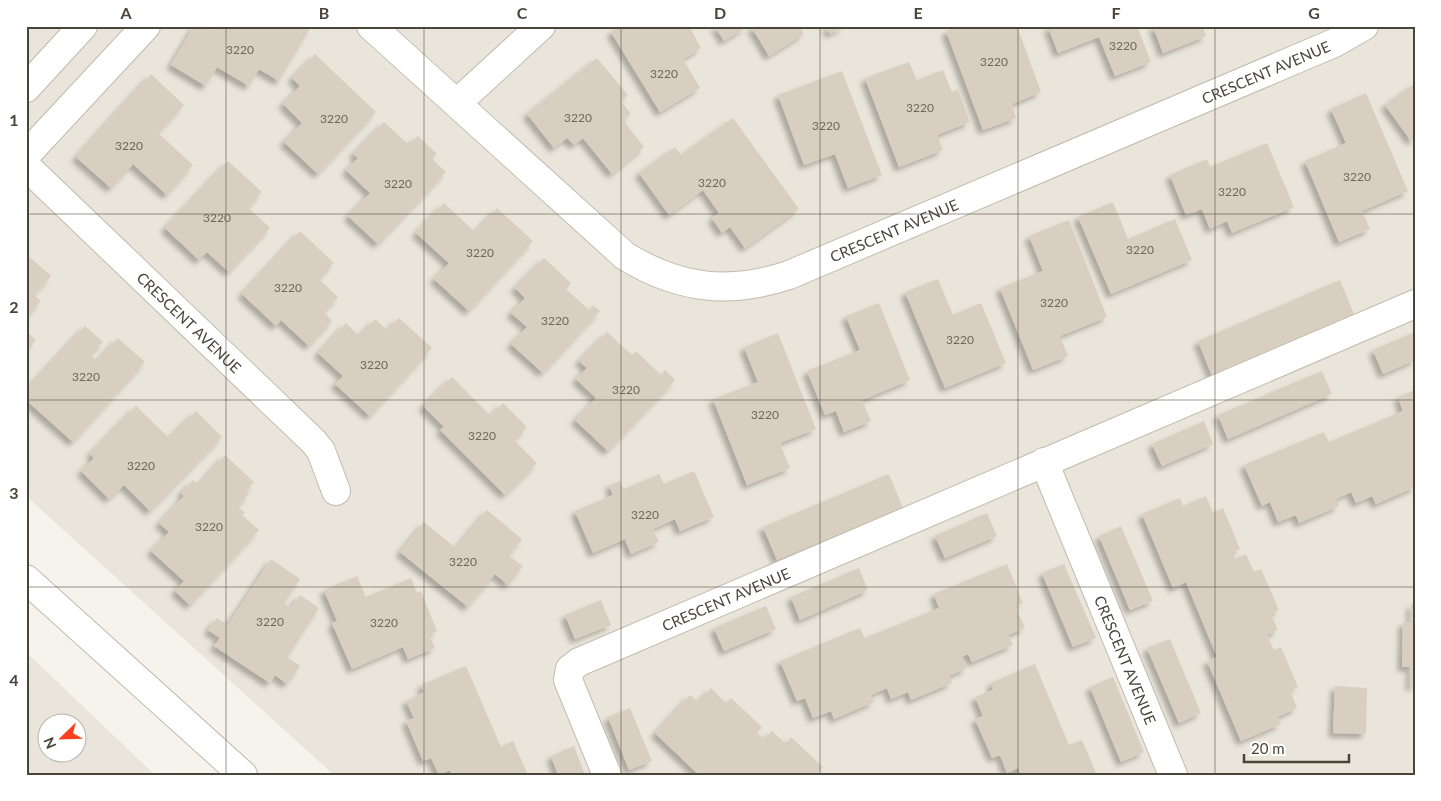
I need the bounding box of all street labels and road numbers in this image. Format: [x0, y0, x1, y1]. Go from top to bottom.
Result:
street label: CRESCENT AVENUE [1199, 37, 1333, 107]
street label: CRESCENT AVENUE [827, 195, 961, 265]
street label: CRESCENT AVENUE [133, 268, 245, 376]
street label: CRESCENT AVENUE [659, 564, 793, 634]
street label: CRESCENT AVENUE [1091, 593, 1160, 727]

